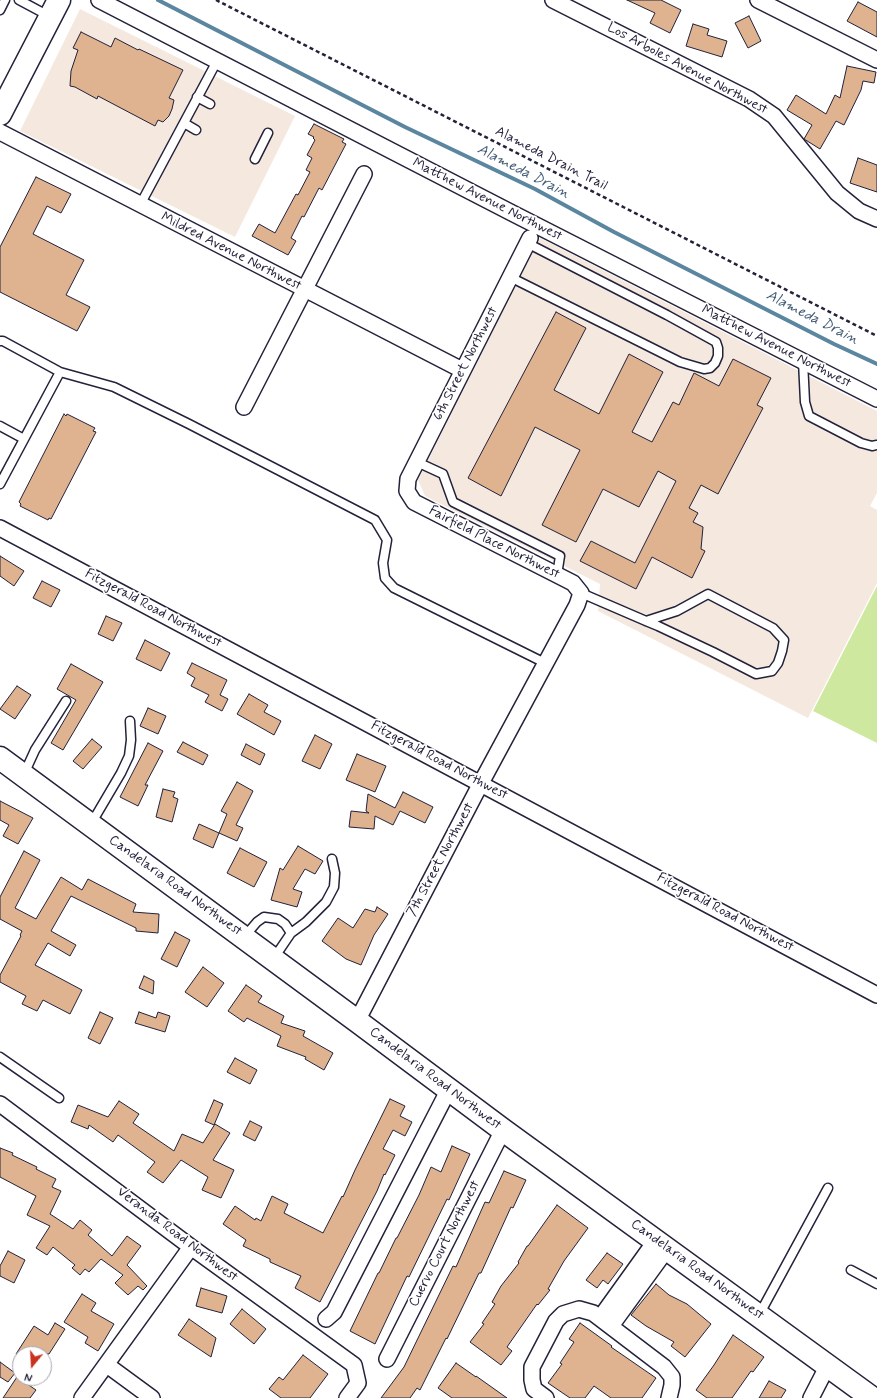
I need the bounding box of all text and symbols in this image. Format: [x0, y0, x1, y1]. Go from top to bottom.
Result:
street label: Los Arboles Avenue Northwest [604, 19, 770, 119]
street label: Alameda Drain Trail [492, 123, 610, 195]
water label: Alameda Drain [474, 141, 572, 203]
street label: Matthew Avenue Northwest [409, 155, 565, 245]
street label: Mildred Avenue Northwest [158, 209, 304, 295]
water label: Alameda Drain [763, 287, 861, 349]
street label: Matthew Avenue Northwest [698, 302, 854, 392]
street label: 6th Street Northwest [430, 304, 502, 424]
street label: Fairfield Place Northwest [426, 503, 562, 583]
street label: Fitzgerald Road Northwest [82, 566, 224, 652]
street label: Fitzgerald Road Northwest [368, 718, 510, 804]
street label: 7th Street Northwest [404, 800, 478, 920]
street label: Candelaria Road Northwest [105, 832, 245, 940]
street label: Fitzgerald Road Northwest [654, 870, 796, 956]
street label: Candelaria Road Northwest [366, 1024, 504, 1134]
street label: Cuervo Court Northwest [406, 1178, 484, 1310]
street label: Veranda Road Northwest [113, 1184, 241, 1286]
street label: Candelaria Road Northwest [627, 1216, 767, 1324]
north arrow [12, 1346, 52, 1386]
text: N [23, 1369, 34, 1384]

